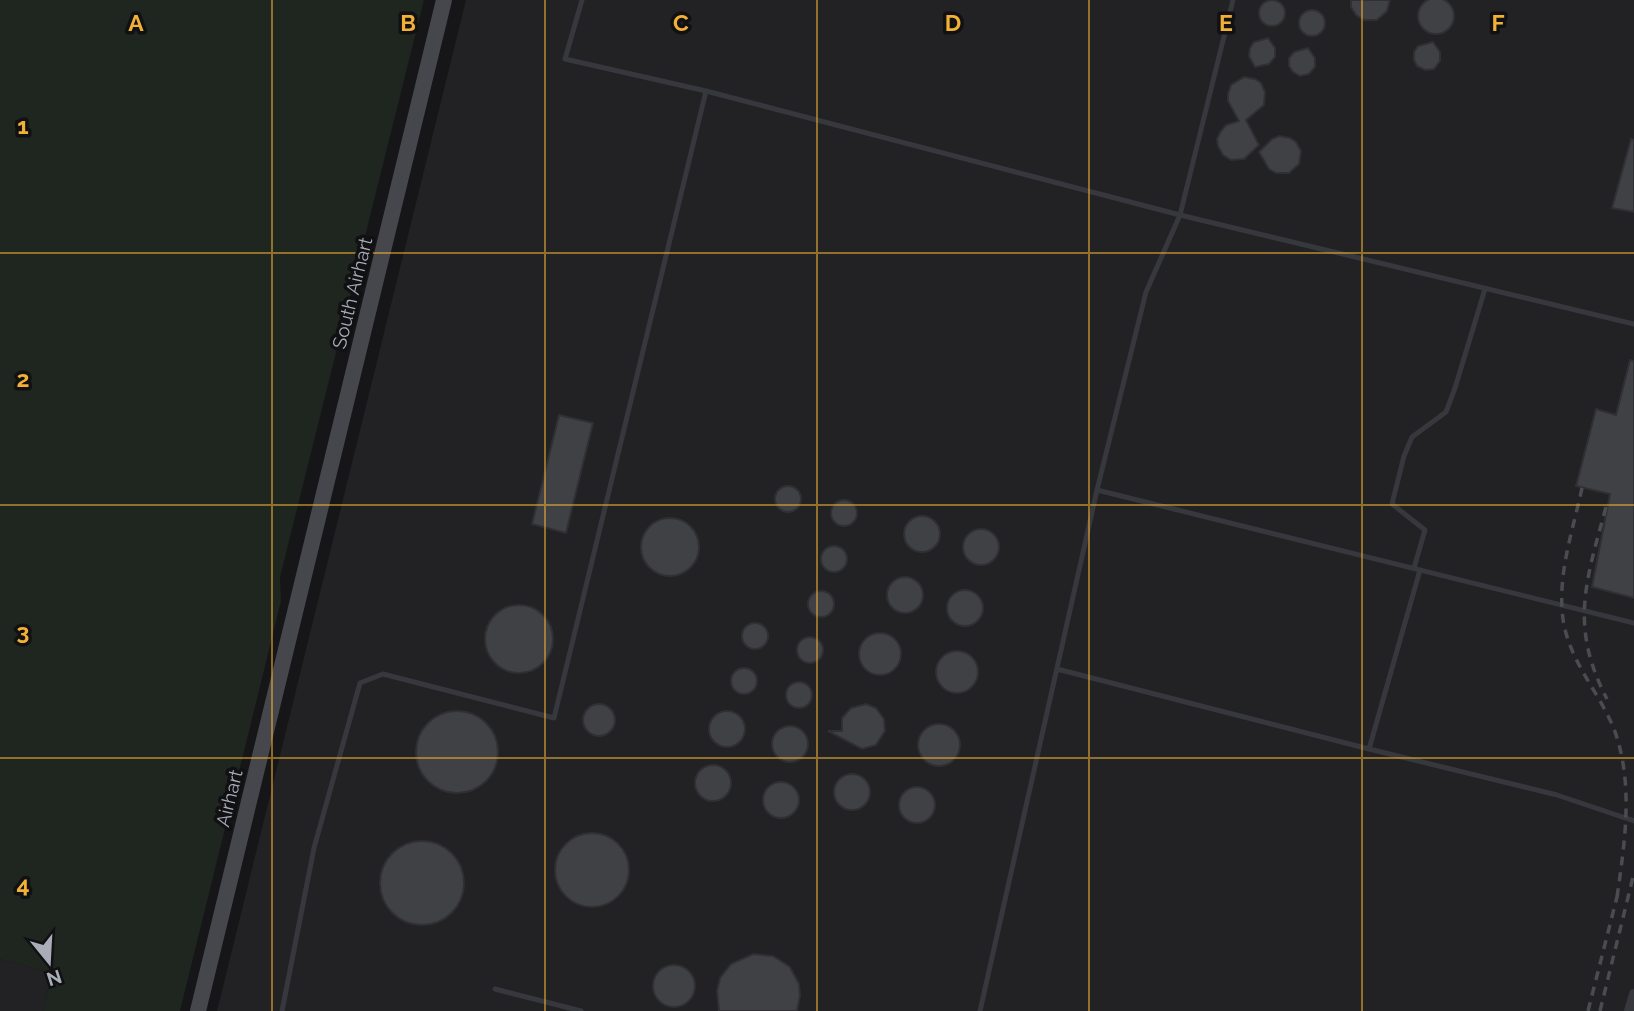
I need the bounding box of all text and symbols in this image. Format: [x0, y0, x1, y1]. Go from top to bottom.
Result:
text: A [128, 9, 144, 36]
text: B [400, 9, 416, 36]
text: C [673, 9, 689, 36]
text: D [945, 9, 961, 36]
text: E [1219, 9, 1233, 36]
text: F [1491, 9, 1505, 36]
text: 1 [17, 112, 29, 139]
street label: South Airhart [328, 234, 377, 351]
text: 2 [17, 365, 29, 392]
text: 3 [17, 618, 29, 645]
street label: Airhart [211, 767, 247, 829]
text: 4 [16, 871, 30, 898]
north arrow [14, 927, 84, 997]
text: N [44, 965, 65, 991]

